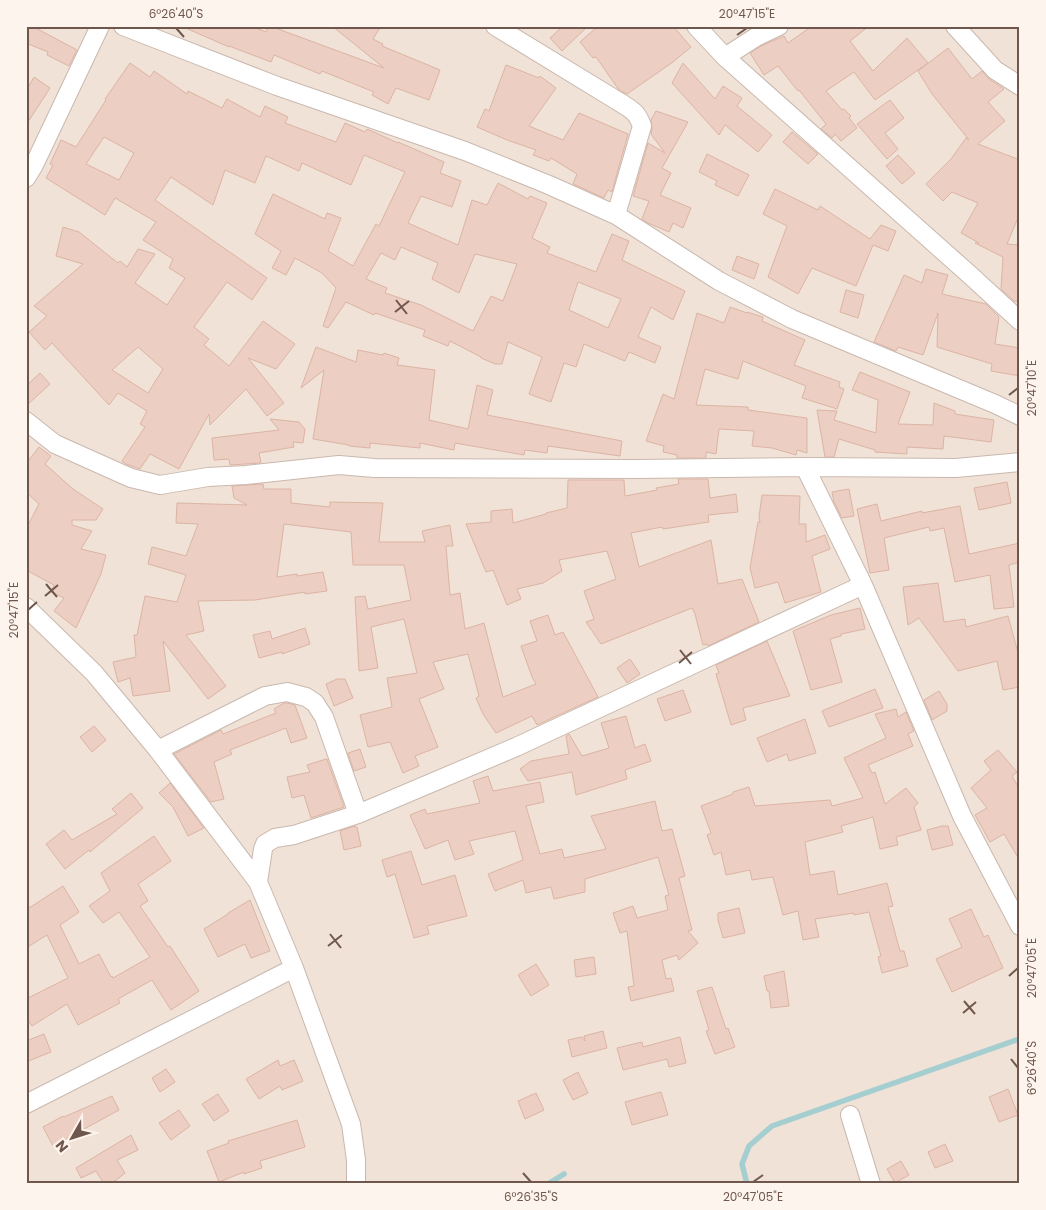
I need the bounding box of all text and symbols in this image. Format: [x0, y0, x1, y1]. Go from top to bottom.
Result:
text: 6°26'40"S [149, 5, 203, 22]
text: 20°47'15"E [719, 5, 775, 22]
text: 20°47'10"E [1023, 360, 1040, 416]
text: 20°47'15"E [5, 582, 22, 638]
text: 20°47'05"E [1023, 938, 1040, 998]
text: 6°26'40"S [1023, 1041, 1040, 1095]
north arrow [48, 1112, 98, 1162]
text: N [51, 1136, 73, 1157]
text: 6°26'35"S [504, 1188, 558, 1205]
text: 20°47'05"E [723, 1188, 783, 1205]

